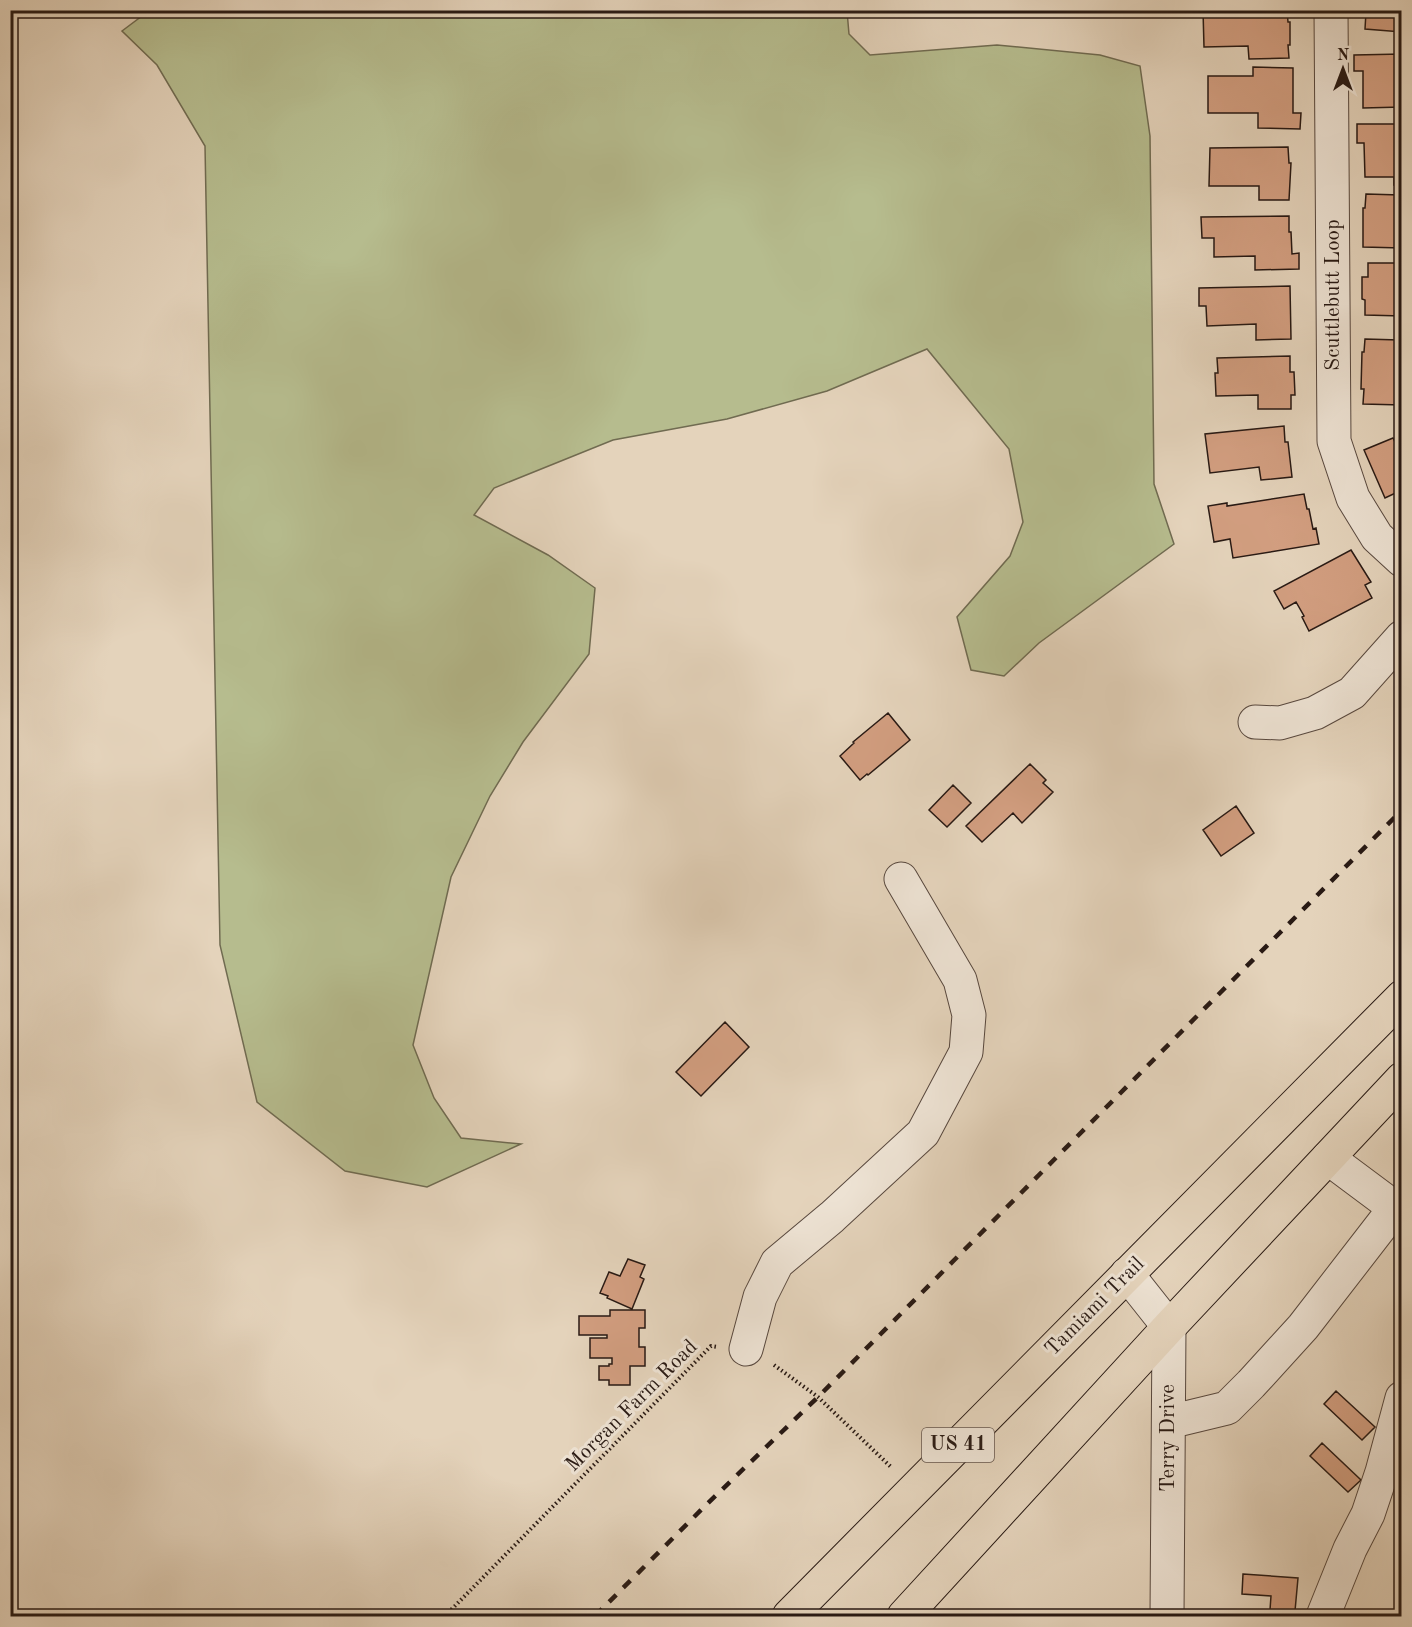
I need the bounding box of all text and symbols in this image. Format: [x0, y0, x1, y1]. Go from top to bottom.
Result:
north arrow [1313, 39, 1373, 99]
text: N [1337, 48, 1350, 64]
street label: Scuttlebutt Loop [1323, 219, 1344, 371]
street label: Tamiami Trail [1041, 1253, 1149, 1361]
street label: Morgan Farm Road [562, 1336, 702, 1476]
street label: Terry Drive [1158, 1384, 1179, 1492]
road number: US 41 [922, 1428, 994, 1462]

